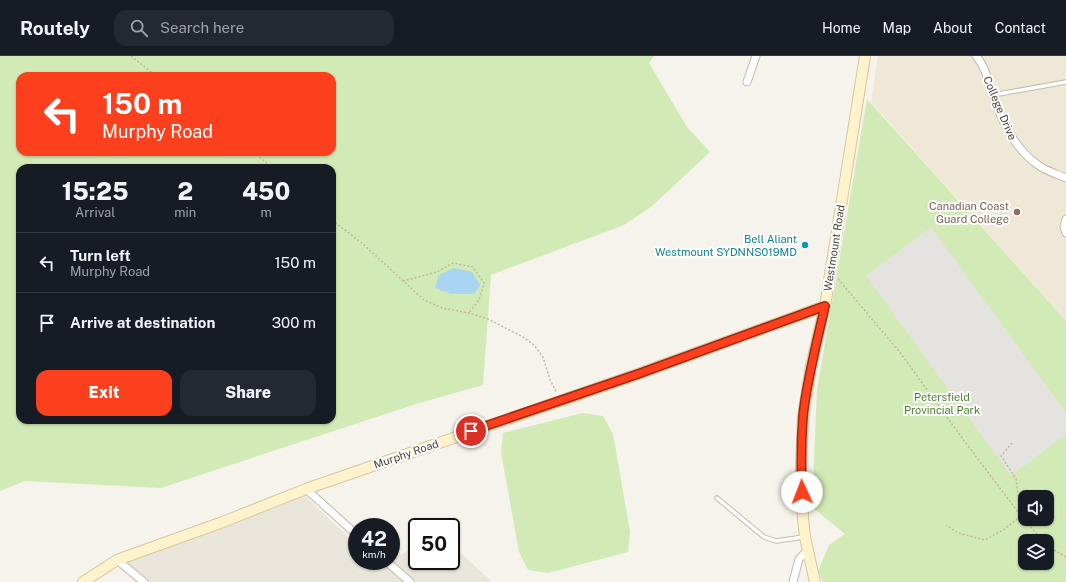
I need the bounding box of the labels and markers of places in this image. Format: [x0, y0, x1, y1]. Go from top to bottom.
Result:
place label: Canadian Coast Guard College [929, 200, 1009, 225]
marker: Canadian Coast Guard College [1012, 207, 1022, 217]
place label: Bell Aliant Westmount SYDNNS019MD [655, 233, 797, 258]
marker: Bell Aliant Westmount SYDNNS019MD [800, 240, 810, 250]
pin [454, 414, 488, 448]

